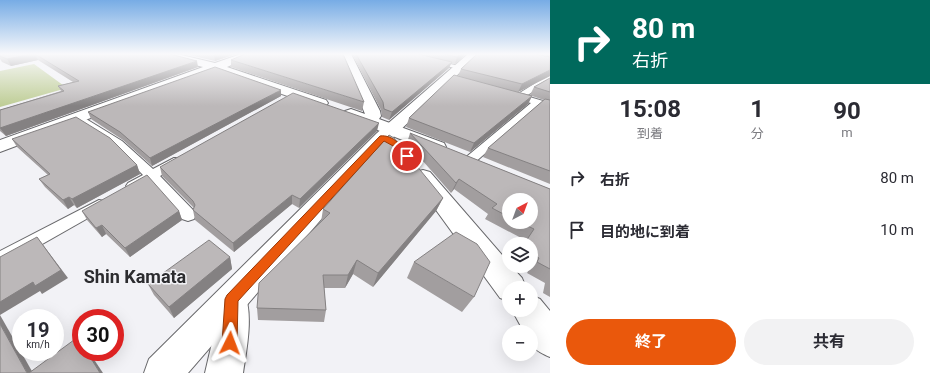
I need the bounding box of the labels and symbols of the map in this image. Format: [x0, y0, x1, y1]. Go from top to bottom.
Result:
pin [390, 139, 424, 173]
north arrow [502, 193, 538, 229]
district label: Shin Kamata [84, 266, 187, 287]
speed limit sign: 30 [72, 309, 124, 361]
position arrow [209, 322, 251, 364]

